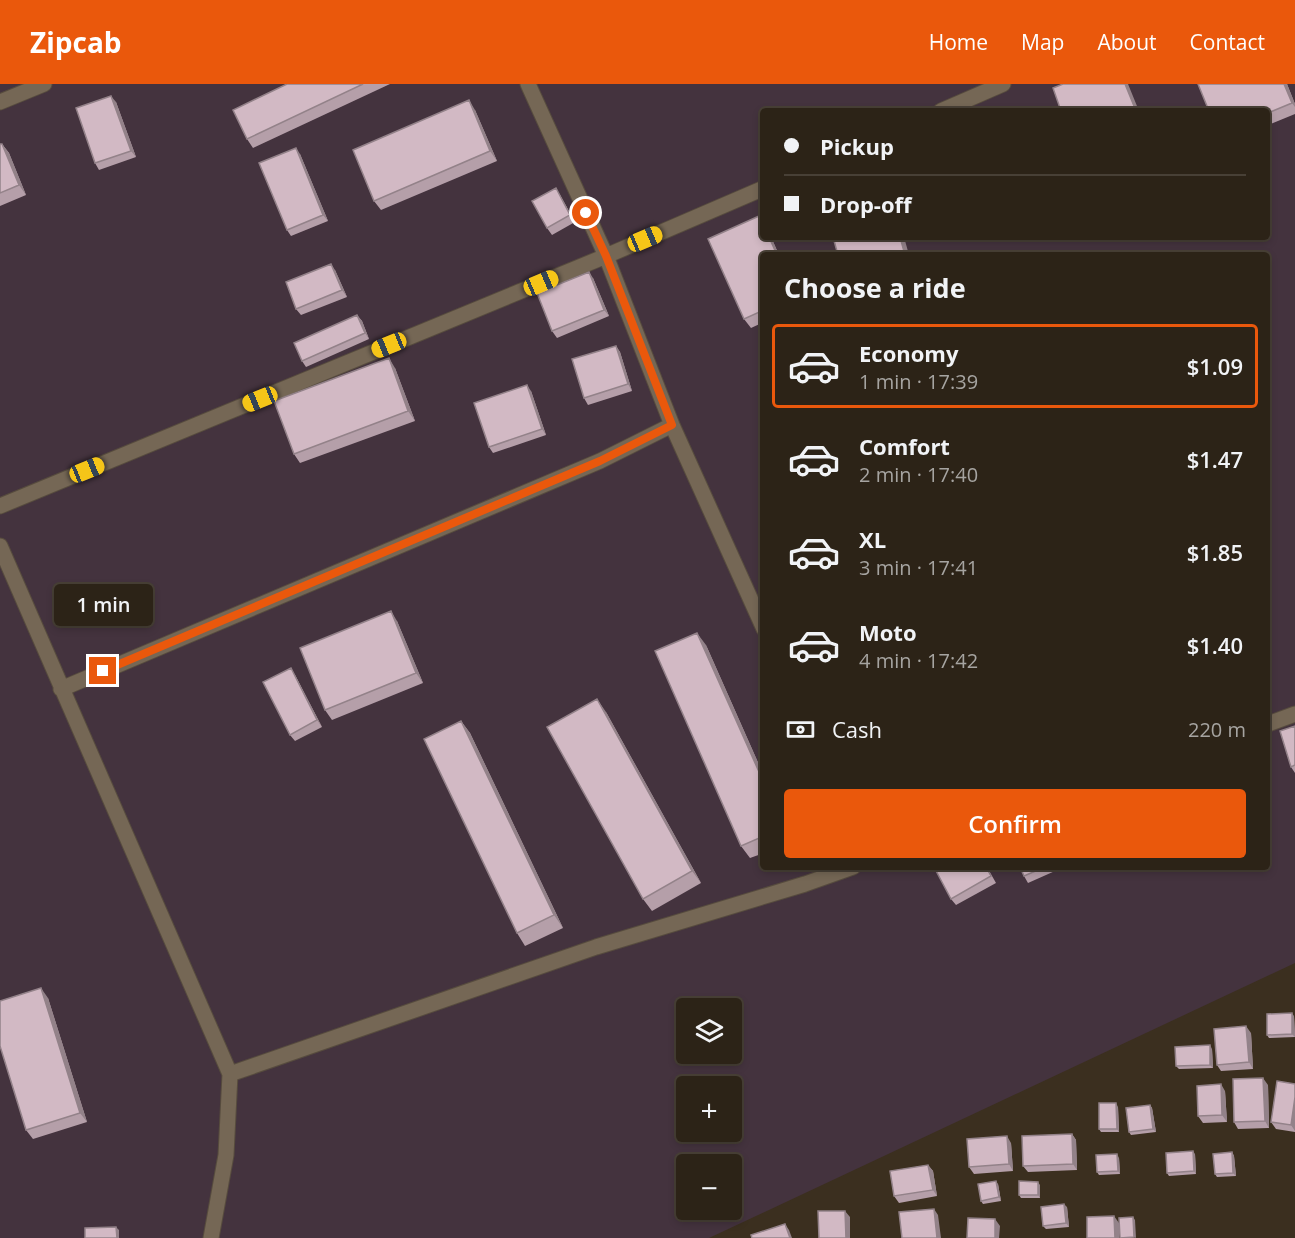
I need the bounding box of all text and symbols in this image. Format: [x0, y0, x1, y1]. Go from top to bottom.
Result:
text: Zipcab [30, 23, 122, 61]
text: Home [929, 28, 988, 56]
text: Map [1021, 28, 1064, 56]
text: About [1097, 28, 1157, 56]
text: Contact [1190, 28, 1265, 56]
text: Pickup [820, 131, 894, 161]
text: Drop-off [820, 189, 912, 219]
route start [572, 199, 599, 226]
car [625, 224, 665, 254]
car [521, 268, 561, 298]
text: Choose a ride [784, 269, 966, 306]
car [369, 330, 409, 360]
text: Economy [859, 338, 958, 368]
icon: car [787, 339, 841, 393]
text: $1.09 [1187, 351, 1243, 381]
text: 1 min · 17:39 [859, 368, 978, 395]
car [240, 384, 280, 414]
text: Comfort [859, 431, 950, 461]
icon: car [787, 432, 841, 486]
text: $1.47 [1187, 444, 1243, 474]
car [67, 455, 107, 485]
text: 2 min · 17:40 [859, 461, 978, 488]
text: XL [859, 524, 886, 554]
icon: car [787, 525, 841, 579]
text: $1.85 [1187, 537, 1243, 567]
text: 3 min · 17:41 [859, 554, 978, 581]
callout: 1 min [54, 584, 152, 626]
text: 1 min [77, 591, 131, 618]
text: Moto [859, 617, 917, 647]
icon: car [787, 618, 841, 672]
text: $1.40 [1187, 630, 1243, 660]
text: 4 min · 17:42 [859, 647, 978, 674]
route end [89, 657, 116, 684]
icon: cash [784, 713, 817, 746]
text: Cash [832, 714, 882, 744]
text: 220 m [1188, 716, 1246, 743]
button: Confirm [784, 789, 1246, 858]
map controls [676, 998, 742, 1220]
button: layers [676, 998, 742, 1064]
button: + [676, 1076, 742, 1142]
button: − [676, 1154, 742, 1220]

